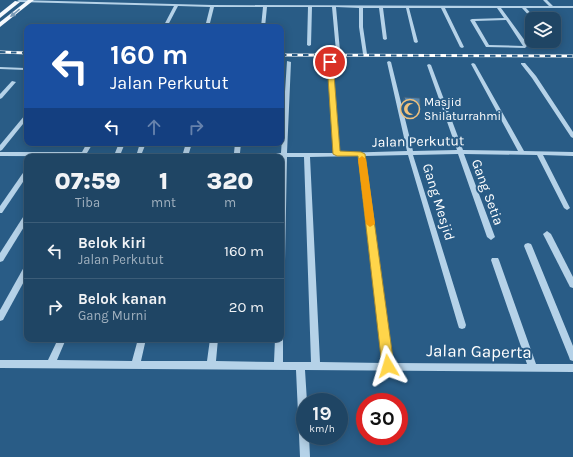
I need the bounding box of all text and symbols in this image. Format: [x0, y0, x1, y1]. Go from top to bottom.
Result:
one-way arrow [9, 9, 20, 17]
map controls [525, 12, 561, 48]
button: layers [525, 12, 561, 48]
text: 160 m [110, 38, 188, 71]
icon: left [44, 40, 96, 92]
pin [313, 45, 347, 79]
icon: arrive [319, 51, 341, 73]
text: Jalan Perkutut [110, 72, 228, 94]
place label: Masjid Shilaturrahmi [424, 95, 501, 123]
mosque icon: Masjid Shilaturrahmi [399, 98, 421, 120]
icon: left [101, 116, 123, 138]
icon: ahead [143, 116, 165, 138]
icon: right [185, 116, 207, 138]
street label: Jalan Perkutut [372, 132, 464, 151]
street label: Gang Setia [468, 157, 507, 228]
street label: Gang Mesjid [419, 162, 458, 243]
text: 07:59 [54, 167, 121, 195]
text: 1 [159, 167, 168, 195]
text: 320 [206, 167, 254, 195]
text: Tiba [75, 195, 100, 210]
text: mnt [151, 195, 176, 210]
text: m [224, 195, 236, 210]
text: Belok kiri [78, 234, 146, 252]
icon: left [44, 240, 66, 262]
text: 160 m [224, 242, 264, 260]
text: Jalan Perkutut [78, 252, 164, 267]
text: Belok kanan [78, 290, 167, 308]
icon: right [44, 296, 66, 318]
text: 20 m [229, 298, 264, 316]
text: Gang Murni [78, 308, 147, 323]
street label: Jalan Gaperta [426, 340, 532, 362]
position arrow [367, 345, 409, 387]
speed limit sign: 30 [356, 393, 408, 445]
text: 19 [312, 402, 332, 425]
text: km/h [309, 423, 335, 435]

